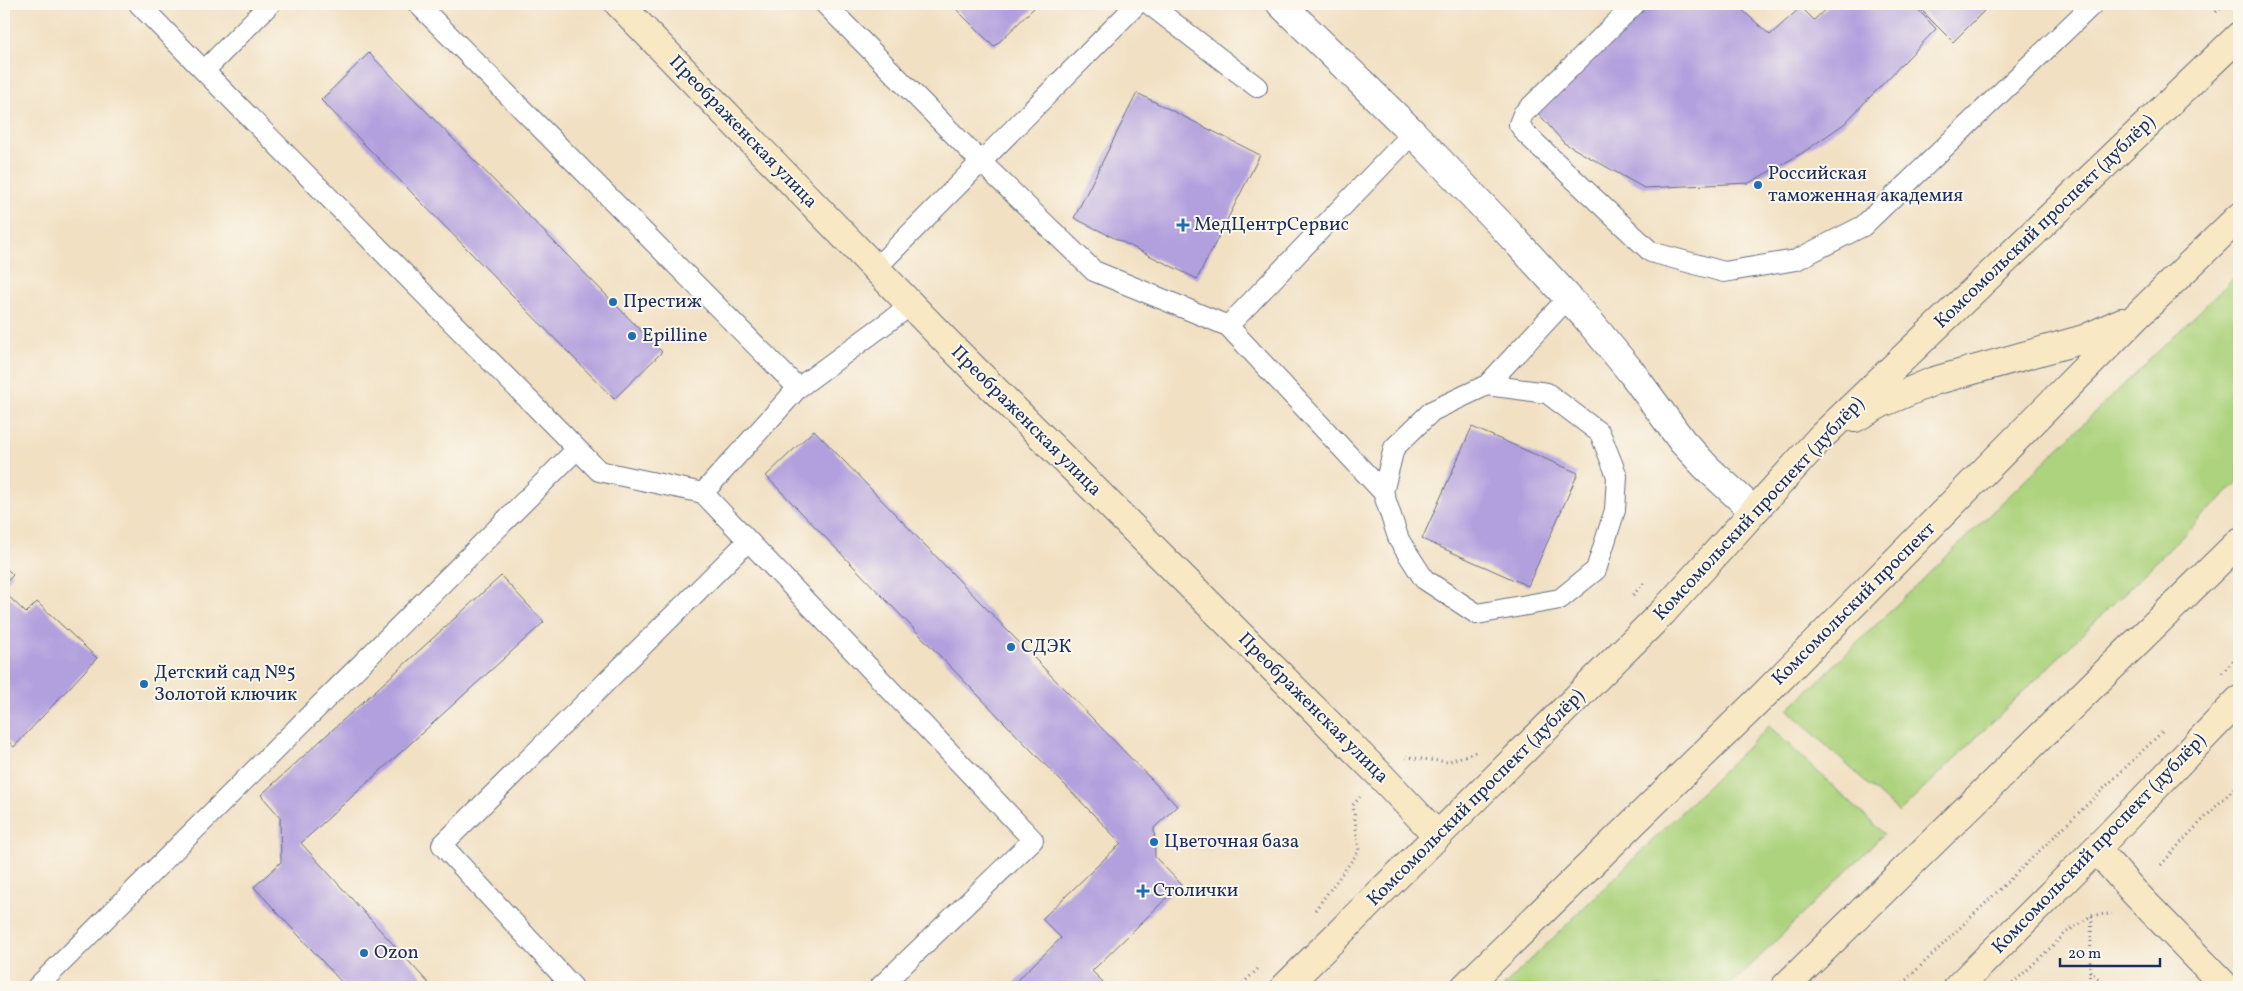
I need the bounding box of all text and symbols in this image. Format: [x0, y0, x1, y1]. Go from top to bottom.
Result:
street label: Преображенская улица [663, 50, 823, 214]
street label: Комсомольский проспект (дублёр) [1929, 109, 2161, 335]
place label: Российская таможенная академия [1768, 161, 1963, 209]
marker: Российская таможенная академия [1752, 179, 1764, 191]
place label: МедЦентрСервис [1194, 212, 1349, 238]
marker: МедЦентрСервис [1176, 218, 1190, 232]
place label: Престиж [623, 289, 702, 315]
marker: Престиж [607, 296, 619, 308]
place label: Epilline [642, 323, 707, 349]
marker: Epilline [626, 330, 638, 342]
street label: Преображенская улица [945, 340, 1107, 502]
street label: Комсомольский проспект (дублёр) [1649, 392, 1869, 626]
street label: Комсомольский проспект [1768, 518, 1940, 690]
street label: Преображенская улица [1232, 627, 1394, 789]
place label: СДЭК [1021, 634, 1071, 660]
marker: СДЭК [1005, 641, 1017, 653]
place label: Детский сад №5 Золотой ключик [154, 660, 297, 708]
marker: Детский сад №5 Золотой ключик [138, 678, 150, 690]
street label: Комсомольский проспект (дублёр) [1362, 684, 1590, 912]
street label: Комсомольский проспект (дублёр) [1986, 728, 2212, 960]
place label: Цветочная база [1164, 829, 1299, 855]
marker: Цветочная база [1148, 836, 1160, 848]
place label: Столички [1153, 878, 1238, 904]
marker: Столички [1137, 885, 1149, 897]
scale bar [2060, 936, 2160, 968]
place label: Ozon [374, 940, 419, 966]
text: 20 m [2068, 944, 2101, 965]
marker: Ozon [358, 947, 370, 959]

